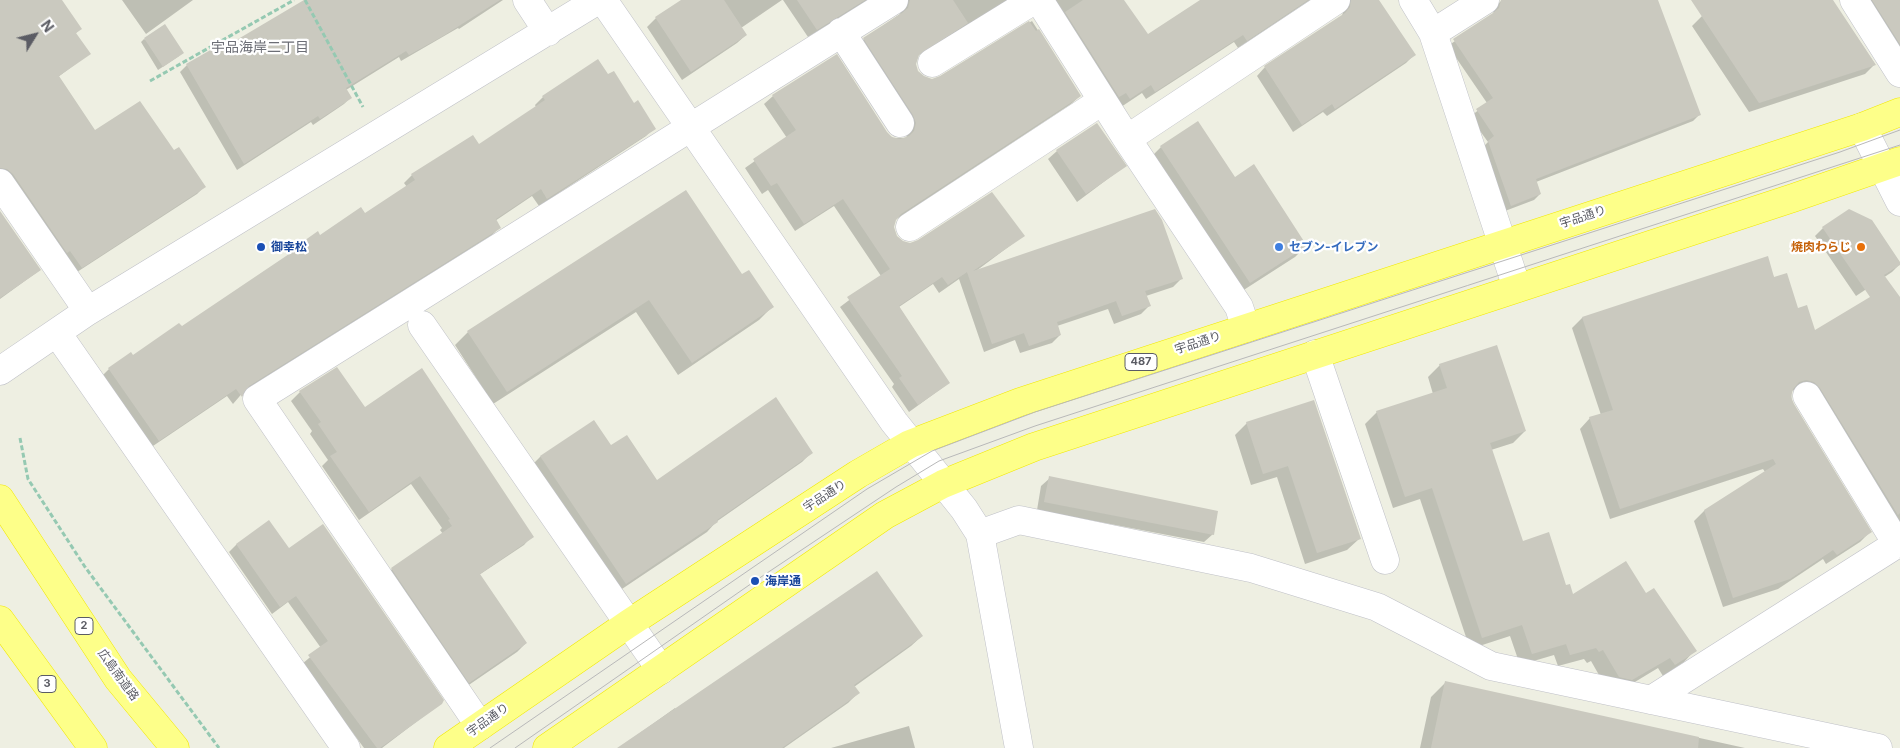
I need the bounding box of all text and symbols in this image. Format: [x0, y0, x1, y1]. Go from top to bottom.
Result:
north arrow [10, 10, 60, 60]
text: N [38, 17, 58, 35]
district label: 宇品海岸二丁目 [211, 40, 309, 56]
street label: 宇品通り [1558, 203, 1608, 231]
place label: 御幸松 [271, 240, 307, 254]
place label: セブン-イレブン [1289, 240, 1379, 254]
place label: 焼肉わらじ [1791, 240, 1851, 254]
marker: 御幸松 [255, 241, 267, 253]
marker: セブン-イレブン [1273, 241, 1285, 253]
marker: 焼肉わらじ [1855, 241, 1867, 253]
street label: 宇品通り [1173, 329, 1223, 357]
road number: 487 [1125, 354, 1157, 371]
street label: 宇品通り [801, 477, 849, 515]
place label: 海岸通 [765, 574, 801, 588]
marker: 海岸通 [749, 575, 761, 587]
road number: 2 [75, 618, 93, 634]
street label: 広島南道路 [95, 646, 141, 704]
road number: 3 [38, 676, 56, 692]
street label: 宇品通り [464, 700, 512, 740]

